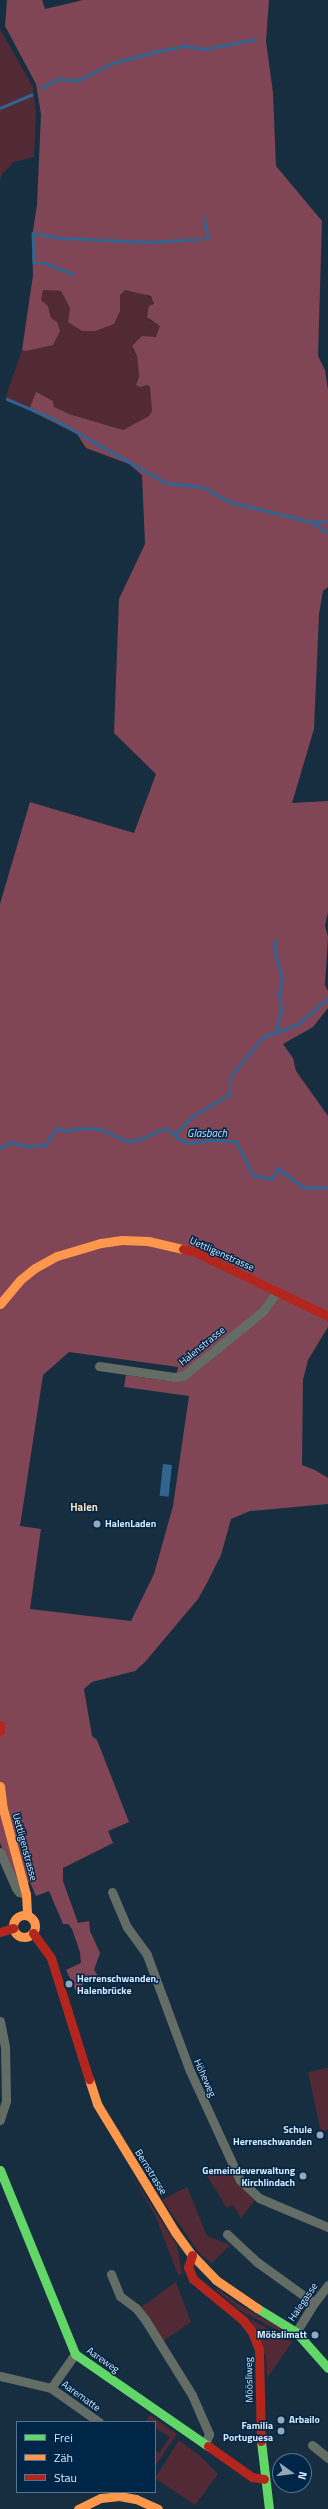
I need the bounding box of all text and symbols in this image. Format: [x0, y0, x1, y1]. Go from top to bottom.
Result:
water label: Glasbach [187, 1126, 227, 1140]
street label: Uettligenstrasse [188, 1234, 256, 1274]
street label: Halenstrasse [177, 1324, 227, 1368]
district label: Halen [70, 1500, 98, 1514]
place label: HalenLaden [105, 1518, 156, 1530]
marker: HalenLaden [92, 1519, 102, 1529]
street label: Uettligenstrasse [10, 1812, 40, 1882]
place label: Herrenschwanden, Halenbrücke [77, 1972, 159, 1996]
marker: Herrenschwanden, Halenbrücke [64, 1979, 74, 1989]
street label: Höheweg [191, 2057, 219, 2099]
place label: Schule Herrenschwanden [233, 2123, 312, 2146]
marker: Schule Herrenschwanden [315, 2130, 325, 2140]
street label: Bernstrasse [132, 2147, 170, 2197]
place label: Gemeindeverwaltung Kirchlindach [202, 2164, 295, 2188]
marker: Gemeindeverwaltung Kirchlindach [298, 2171, 308, 2181]
street label: Halegasse [286, 2281, 320, 2323]
place label: Mööslimatt [257, 2329, 307, 2341]
marker: Mööslimatt [310, 2330, 320, 2340]
street label: Aareweg [84, 2344, 122, 2376]
street label: Möösliweg [243, 2357, 255, 2403]
street label: Aarematte [59, 2378, 103, 2414]
place label: Arbailo [289, 2414, 320, 2426]
marker: Arbailo [276, 2415, 286, 2425]
place label: Familia Portuguesa [223, 2419, 273, 2442]
legend [16, 2421, 156, 2493]
marker: Familia Portuguesa [276, 2426, 286, 2436]
text: Frei [54, 2428, 73, 2447]
text: Zäh [54, 2448, 73, 2467]
north arrow [272, 2453, 312, 2493]
text: Stau [54, 2468, 77, 2487]
text: N [294, 2470, 311, 2481]

